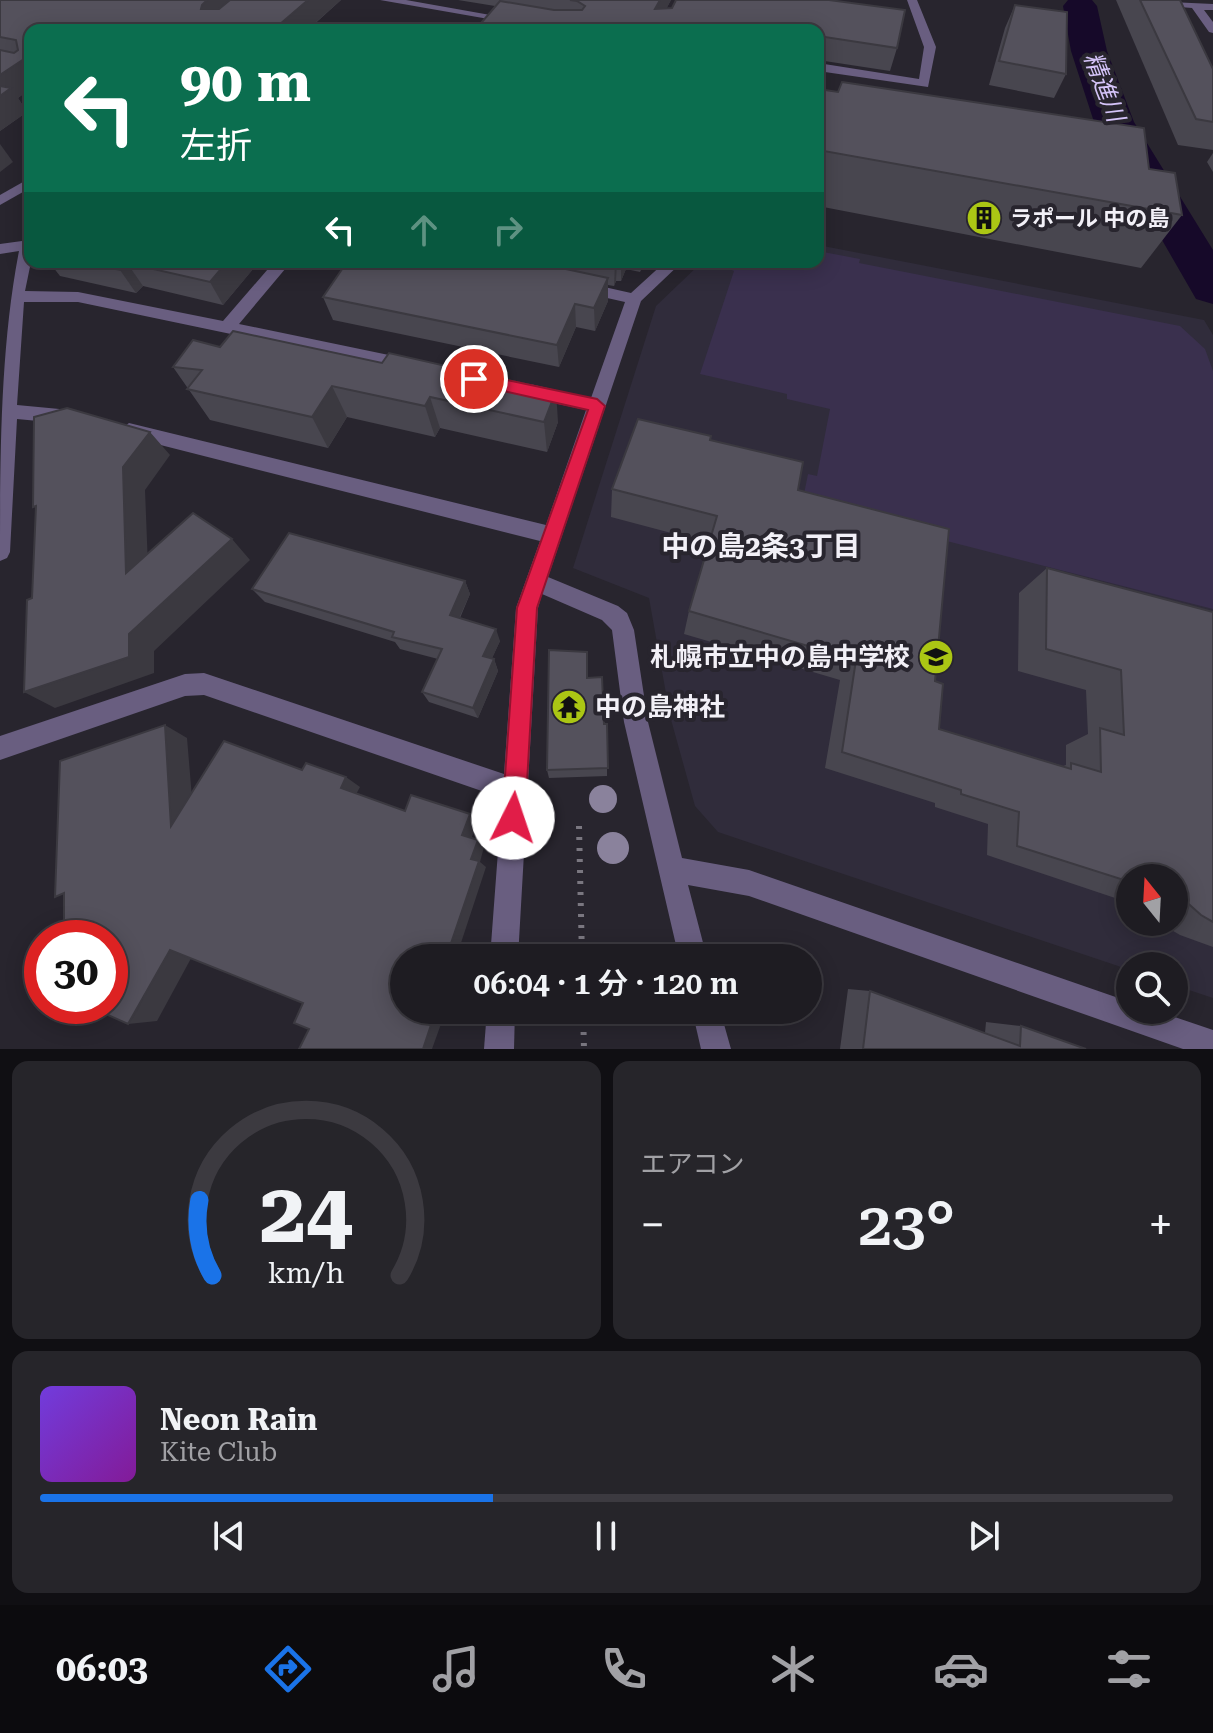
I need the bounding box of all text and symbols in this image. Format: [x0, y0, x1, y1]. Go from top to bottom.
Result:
water label: 精進川 [1078, 48, 1131, 128]
text: 90 m [180, 49, 311, 115]
icon: left [48, 56, 152, 160]
text: 左折 [180, 125, 252, 167]
building icon: ラポール 中の島 [965, 199, 1003, 237]
place label: ラポール 中の島 [1010, 206, 1170, 231]
icon: left [318, 208, 362, 252]
icon: ahead [402, 208, 446, 252]
icon: right [486, 208, 530, 252]
pin [440, 345, 508, 413]
icon: arrive [452, 357, 496, 401]
district label: 中の島2条3丁目 [661, 530, 861, 563]
school or university icon: 札幌市立中の島中学校 [917, 638, 955, 676]
place label: 札幌市立中の島中学校 [650, 642, 910, 672]
temple icon: 中の島神社 [550, 688, 588, 726]
place label: 中の島神社 [595, 692, 725, 722]
position arrow [471, 776, 555, 860]
north arrow [1116, 864, 1188, 936]
map controls [1116, 864, 1188, 1024]
speed limit sign: 30 [24, 920, 128, 1024]
button: search [1116, 952, 1188, 1024]
text: 06:04 · 1 分 · 120 m [474, 966, 738, 1001]
text: エアコン [641, 1149, 745, 1179]
text: 24 [260, 1165, 353, 1262]
text: 23° [858, 1189, 955, 1260]
text: − [641, 1199, 665, 1251]
text: + [1148, 1199, 1173, 1251]
text: km/h [268, 1256, 345, 1290]
text: Neon Rain [160, 1402, 317, 1437]
text: Kite Club [160, 1437, 277, 1467]
icon: previous [207, 1514, 251, 1558]
icon: pause [584, 1514, 628, 1558]
icon: next [962, 1514, 1006, 1558]
icon: directions [260, 1641, 316, 1697]
icon: music [428, 1641, 484, 1697]
icon: phone [596, 1641, 652, 1697]
icon: climate [765, 1641, 821, 1697]
icon: car [933, 1641, 989, 1697]
icon: filters [1101, 1641, 1157, 1697]
text: 06:03 [56, 1648, 148, 1690]

